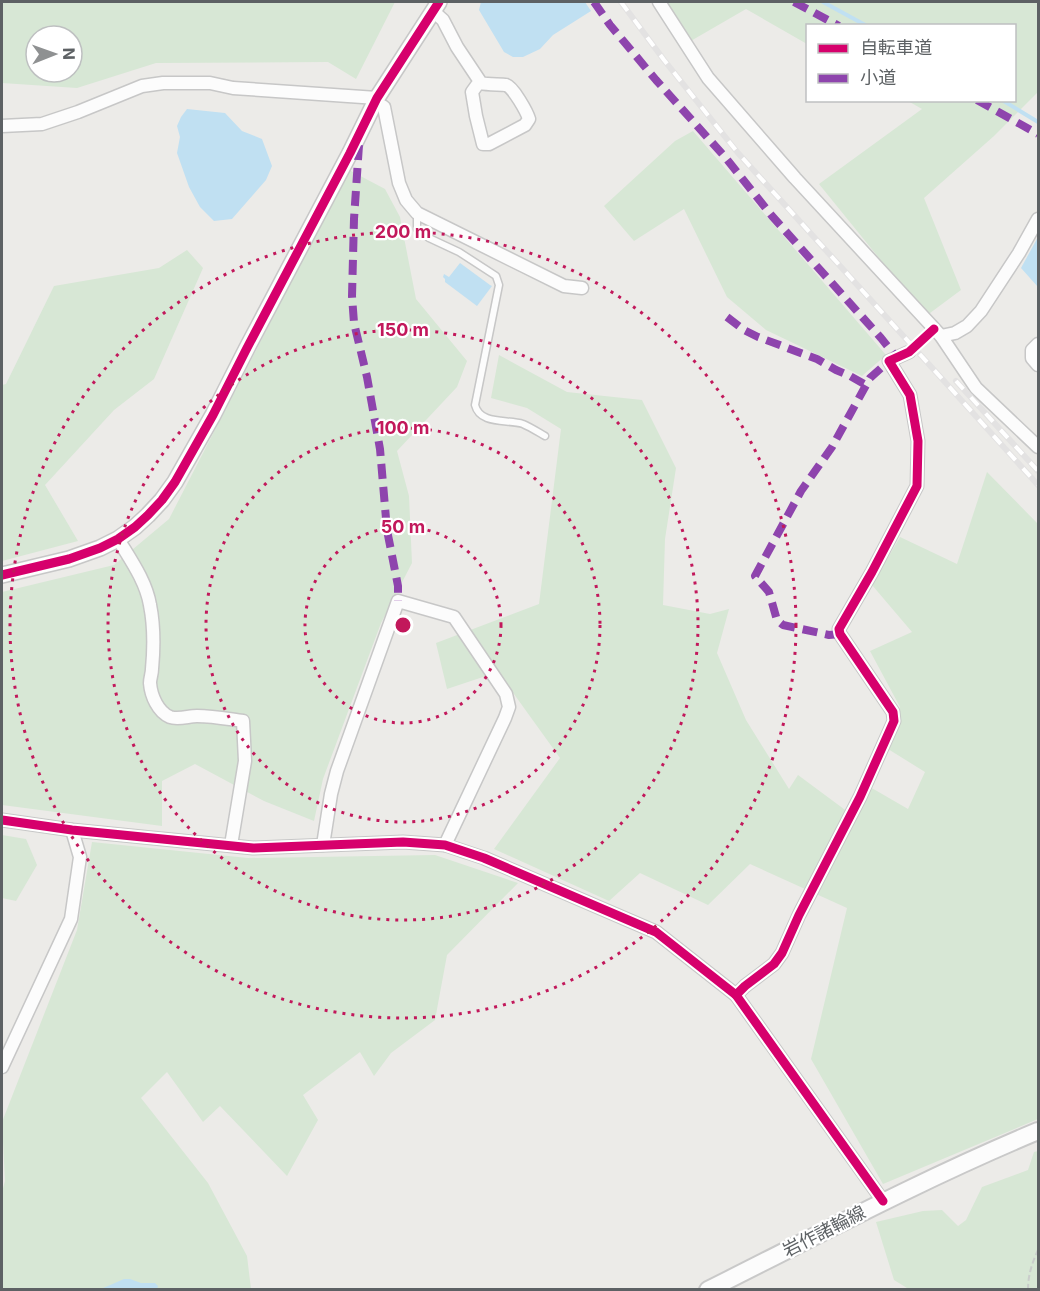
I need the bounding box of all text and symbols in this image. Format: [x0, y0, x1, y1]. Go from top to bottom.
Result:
north arrow [24, 24, 84, 84]
legend [806, 24, 1016, 102]
text: 自転車道 [860, 37, 932, 58]
text: N [59, 47, 79, 60]
text: 小道 [860, 67, 896, 88]
text: 200 m [375, 221, 431, 242]
text: 150 m [377, 319, 429, 340]
text: 100 m [377, 417, 429, 438]
text: 50 m [381, 516, 425, 537]
centre of rings [393, 615, 413, 635]
street label: 岩作諸輪線 [779, 1201, 869, 1261]

